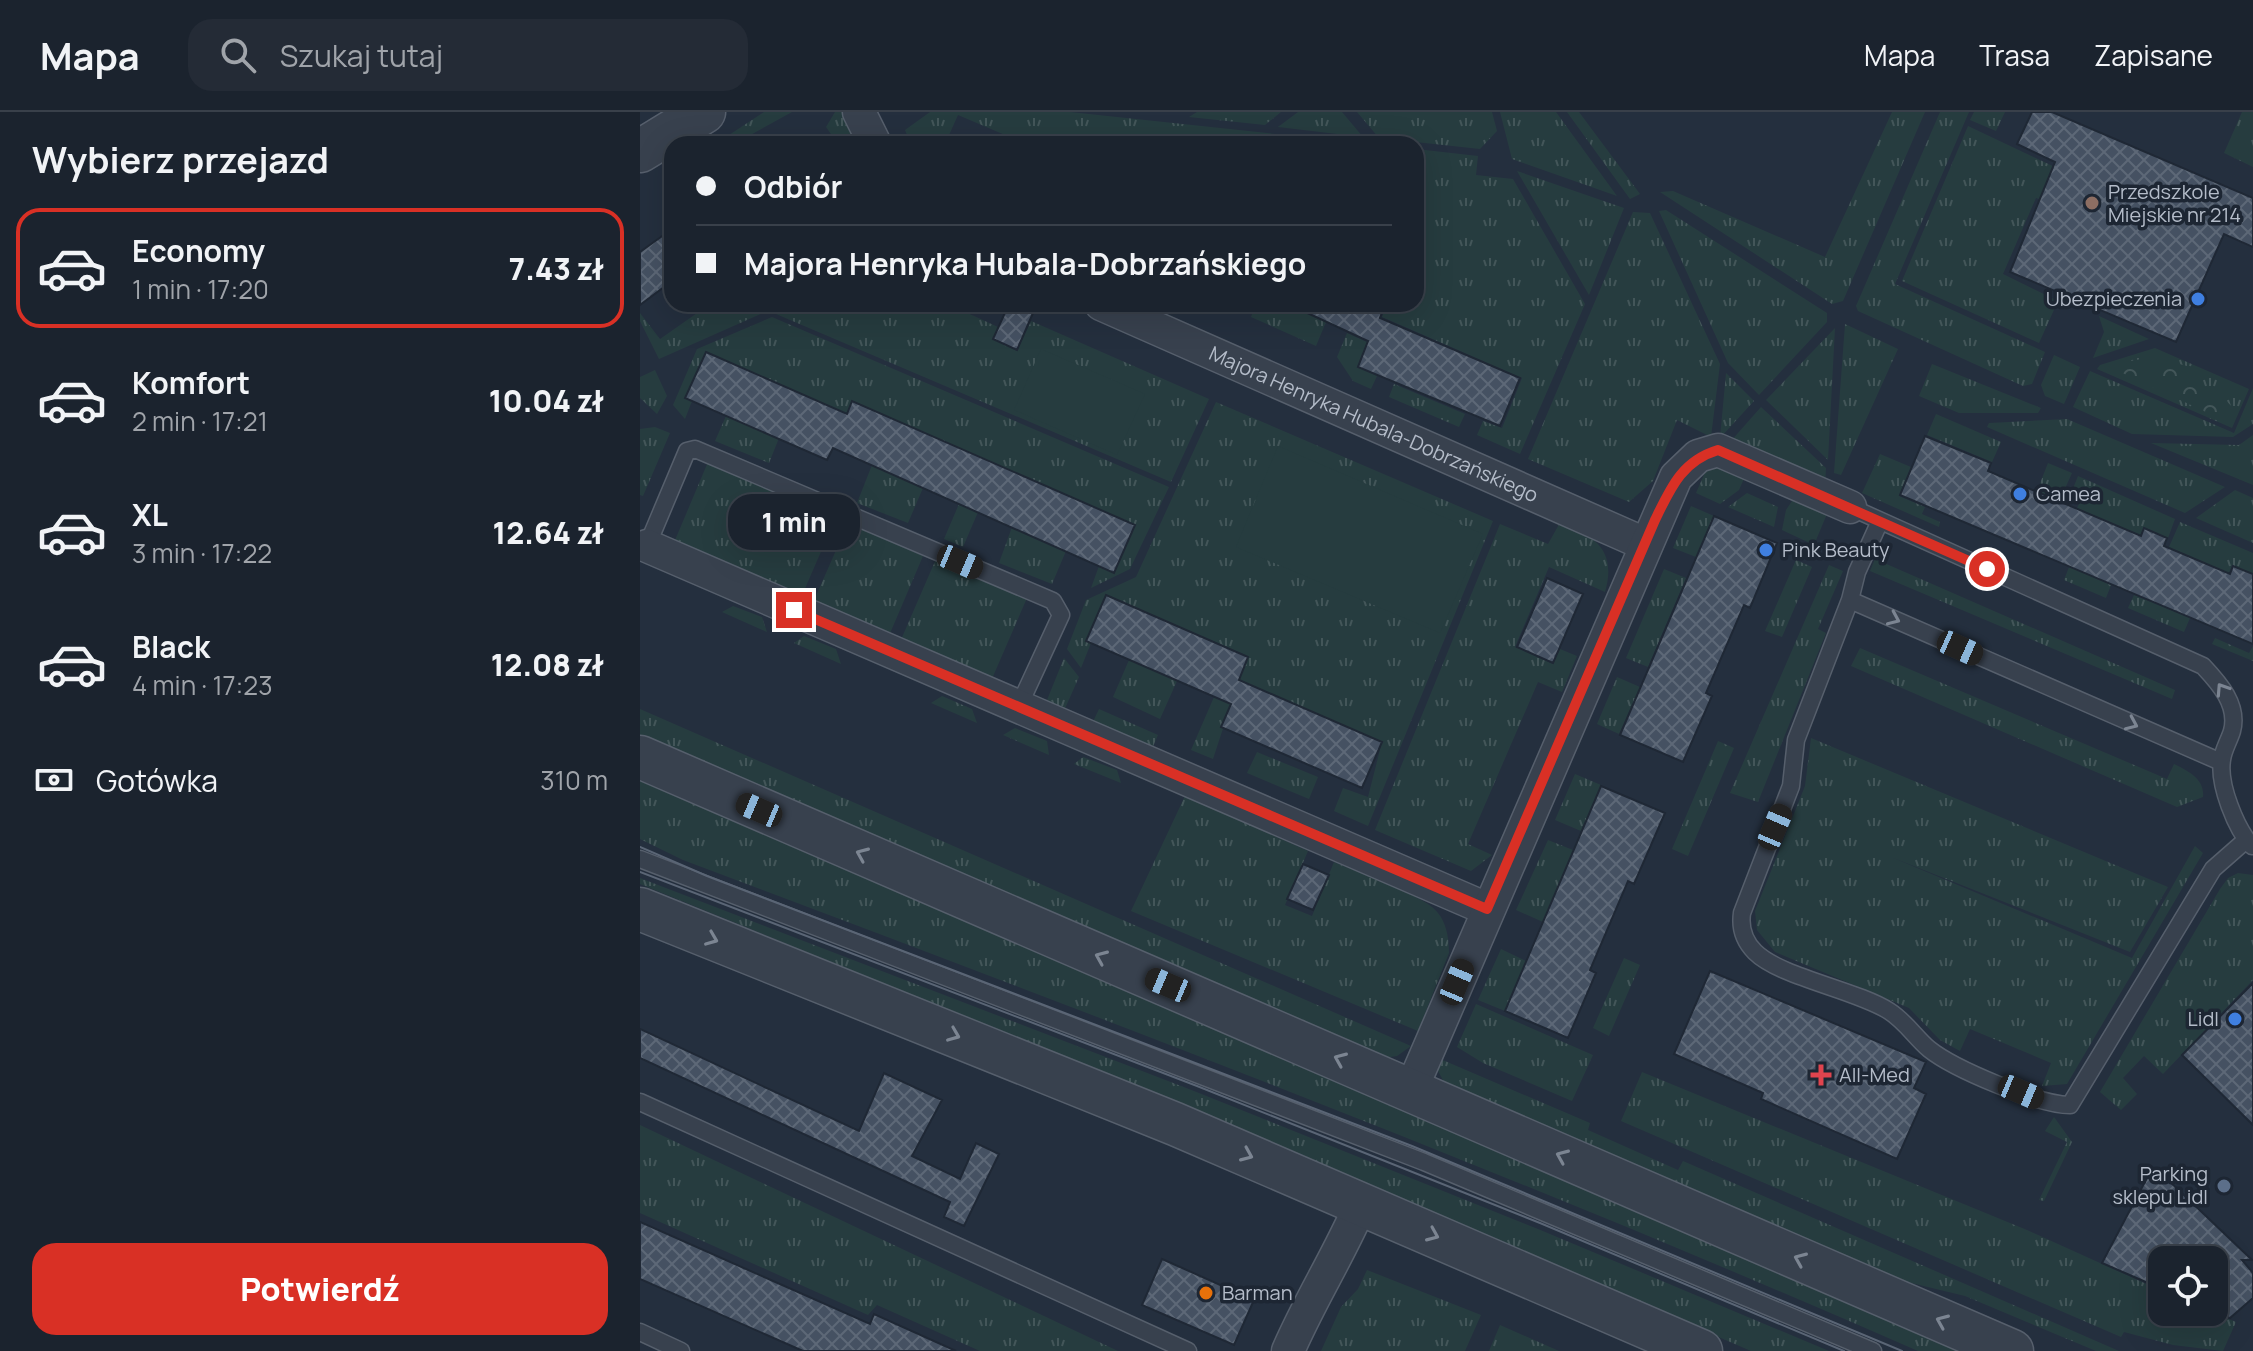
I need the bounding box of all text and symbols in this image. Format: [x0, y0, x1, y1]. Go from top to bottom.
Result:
search box [188, 19, 748, 91]
text: Mapa [40, 29, 140, 81]
icon: search [216, 33, 260, 77]
text: Szukaj tutaj [280, 35, 443, 76]
text: Mapa [1864, 36, 1935, 74]
text: Trasa [1979, 36, 2050, 74]
text: Zapisane [2094, 36, 2213, 74]
text: Wybierz przejazd [32, 135, 329, 184]
text: Odbiór [744, 166, 842, 207]
place label: Przedszkole Miejskie nr 214 [2108, 178, 2241, 228]
marker: Przedszkole Miejskie nr 214 [2083, 194, 2101, 212]
text: Economy [132, 230, 265, 271]
icon: car [36, 232, 108, 304]
text: Majora Henryka Hubala-Dobrzańskiego [744, 243, 1306, 284]
text: 7.43 zł [509, 248, 604, 289]
text: 1 min · 17:20 [132, 271, 269, 307]
place label: Ubezpieczenia [2046, 285, 2182, 312]
marker: Ubezpieczenia [2189, 290, 2207, 308]
street label: Majora Henryka Hubala-Dobrzańskiego [1205, 339, 1543, 508]
text: Komfort [132, 362, 250, 403]
icon: car [36, 364, 108, 436]
text: 10.04 zł [489, 380, 604, 421]
text: 2 min · 17:21 [132, 403, 268, 439]
place label: Camea [2036, 480, 2101, 507]
marker: Camea [2011, 485, 2029, 503]
text: XL [132, 494, 168, 535]
callout: 1 min [728, 494, 860, 550]
icon: car [36, 496, 108, 568]
text: 1 min [761, 504, 827, 540]
text: 12.64 zł [493, 512, 604, 553]
text: 3 min · 17:22 [132, 535, 272, 571]
place label: Pink Beauty [1782, 536, 1890, 563]
marker: Pink Beauty [1757, 541, 1775, 559]
car [933, 542, 987, 582]
route start [1969, 551, 2005, 587]
route end [776, 592, 812, 628]
one-way arrow [1886, 610, 1900, 626]
text: Black [132, 626, 210, 667]
car [1933, 627, 1987, 669]
icon: car [36, 628, 108, 700]
text: 12.08 zł [491, 644, 604, 685]
text: 4 min · 17:23 [132, 667, 273, 703]
one-way arrow [2216, 683, 2231, 698]
one-way arrow [2124, 714, 2139, 730]
icon: cash [32, 758, 76, 802]
text: Gotówka [96, 760, 218, 801]
text: 310 m [540, 762, 608, 798]
car [732, 790, 786, 830]
car [1755, 800, 1795, 854]
one-way arrow [856, 848, 870, 864]
one-way arrow [704, 929, 718, 945]
one-way arrow [1095, 950, 1109, 966]
car [1437, 955, 1477, 1009]
car [1141, 965, 1195, 1005]
place label: Lidl [2188, 1005, 2219, 1032]
marker: Lidl [2226, 1010, 2244, 1028]
one-way arrow [946, 1025, 960, 1042]
one-way arrow [1333, 1053, 1348, 1069]
place label: All-Med [1839, 1061, 1910, 1088]
marker: All-Med [1810, 1064, 1832, 1086]
car [1994, 1072, 2048, 1112]
one-way arrow [1239, 1145, 1253, 1161]
one-way arrow [1555, 1149, 1570, 1165]
place label: Parking sklepu Lidl [2112, 1160, 2208, 1210]
marker: Parking sklepu Lidl [2215, 1177, 2233, 1195]
one-way arrow [1425, 1225, 1439, 1241]
button: Potwierdź [32, 1243, 608, 1335]
map controls [2148, 1246, 2228, 1326]
button: locate [2148, 1246, 2228, 1326]
one-way arrow [1794, 1253, 1808, 1269]
place label: Barman [1222, 1279, 1293, 1306]
marker: Barman [1197, 1284, 1215, 1302]
one-way arrow [1935, 1314, 1950, 1330]

